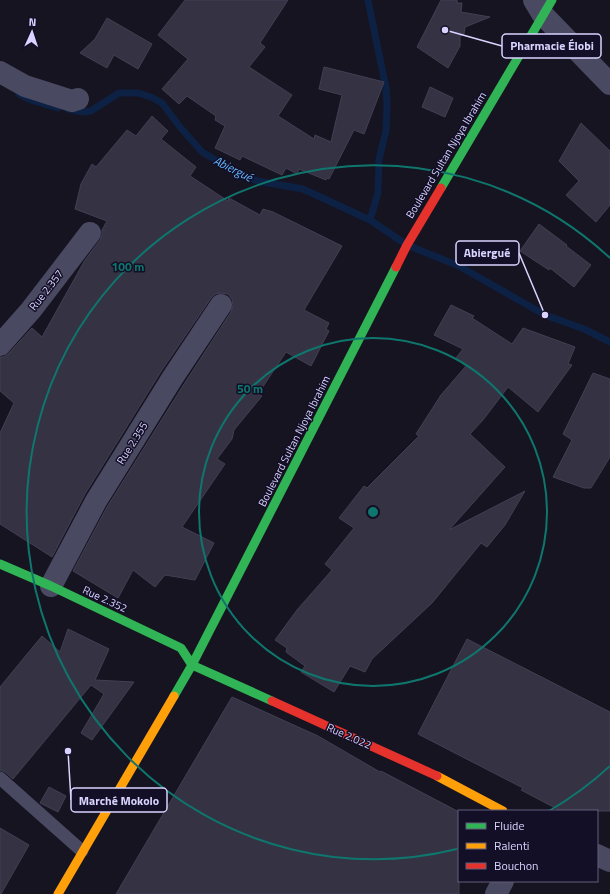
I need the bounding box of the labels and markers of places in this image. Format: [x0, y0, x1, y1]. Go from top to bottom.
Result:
callout: Pharmacie Élobi [502, 34, 601, 58]
callout: Abiergué [456, 241, 519, 265]
centre of rings [366, 505, 380, 519]
callout: Marché Mokolo [71, 788, 167, 812]

